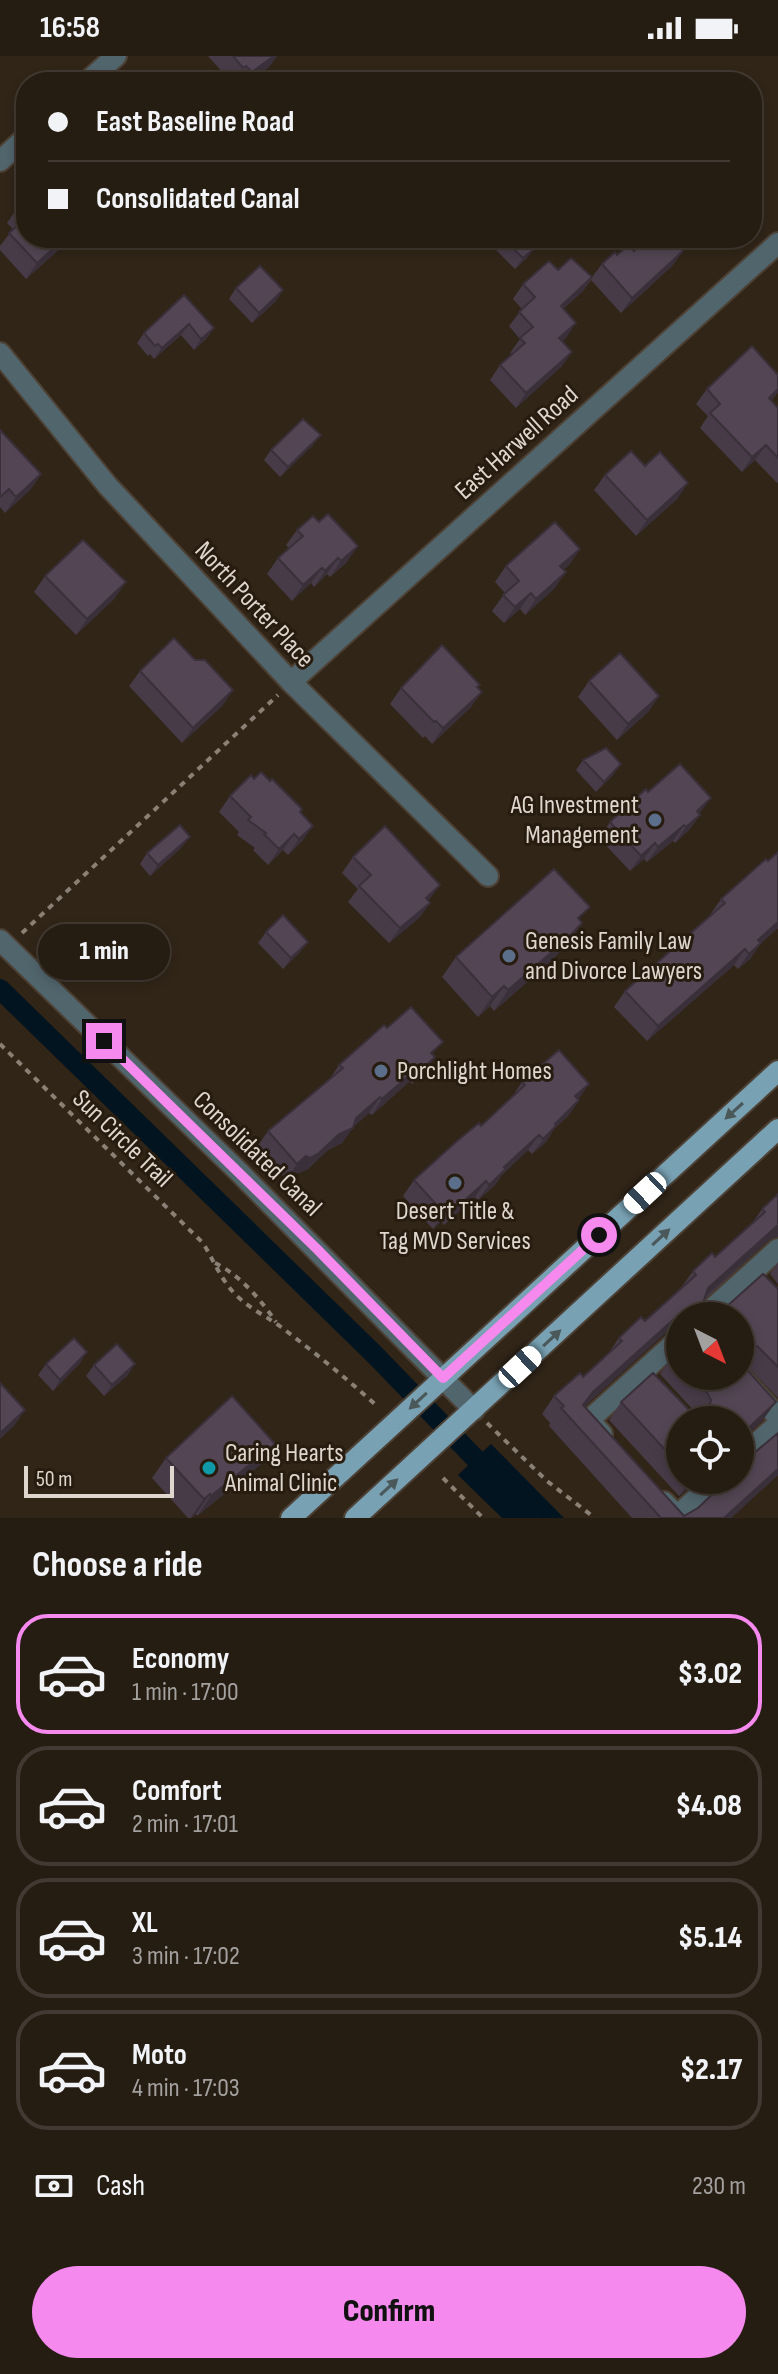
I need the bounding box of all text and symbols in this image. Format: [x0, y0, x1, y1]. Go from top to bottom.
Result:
text: 16:58 [40, 10, 100, 46]
text: East Baseline Road [96, 104, 294, 140]
text: Consolidated Canal [96, 181, 300, 217]
street label: East Harwell Road [449, 380, 585, 506]
street label: North Porter Place [188, 536, 320, 674]
place label: AG Investment Management [510, 790, 639, 851]
marker: AG Investment Management [646, 811, 664, 829]
callout: 1 min [38, 925, 170, 981]
place label: Genesis Family Law and Divorce Lawyers [525, 926, 702, 987]
text: 1 min [79, 936, 129, 967]
marker: Genesis Family Law and Divorce Lawyers [500, 947, 518, 965]
route end [86, 1023, 122, 1059]
place label: Porchlight Homes [397, 1056, 552, 1087]
marker: Porchlight Homes [372, 1062, 390, 1080]
street label: Sun Circle Trail [66, 1084, 178, 1194]
street label: Consolidated Canal [186, 1085, 328, 1223]
one-way arrow [725, 1102, 744, 1120]
car [619, 1168, 671, 1218]
marker: Desert Title & Tag MVD Services [446, 1174, 464, 1192]
place label: Desert Title & Tag MVD Services [379, 1196, 531, 1257]
route start [581, 1217, 617, 1253]
one-way arrow [652, 1228, 671, 1246]
north arrow [666, 1302, 754, 1390]
map controls [666, 1302, 754, 1494]
one-way arrow [542, 1329, 561, 1347]
car [494, 1342, 546, 1392]
one-way arrow [409, 1391, 428, 1409]
button: locate [666, 1406, 754, 1494]
place label: Caring Hearts Animal Clinic [224, 1438, 344, 1499]
marker: Caring Hearts Animal Clinic [200, 1459, 218, 1477]
scale bar [24, 1462, 174, 1498]
text: 50 m [36, 1466, 72, 1493]
one-way arrow [379, 1479, 398, 1497]
text: Choose a ride [32, 1544, 203, 1587]
icon: car [36, 1638, 108, 1710]
text: Economy [132, 1641, 229, 1677]
text: $3.02 [678, 1656, 742, 1692]
text: 1 min · 17:00 [132, 1677, 239, 1708]
icon: car [36, 1770, 108, 1842]
text: Comfort [132, 1773, 222, 1809]
text: $4.08 [676, 1788, 742, 1824]
text: 2 min · 17:01 [132, 1809, 238, 1840]
icon: car [36, 1902, 108, 1974]
text: XL [132, 1905, 158, 1941]
text: $5.14 [678, 1920, 742, 1956]
text: 3 min · 17:02 [132, 1941, 240, 1972]
icon: car [36, 2034, 108, 2106]
text: Moto [132, 2037, 187, 2073]
text: $2.17 [680, 2052, 742, 2088]
text: 4 min · 17:03 [132, 2073, 240, 2104]
icon: cash [32, 2164, 76, 2208]
text: Cash [96, 2168, 145, 2204]
text: 230 m [692, 2171, 746, 2202]
button: Confirm [32, 2266, 746, 2358]

